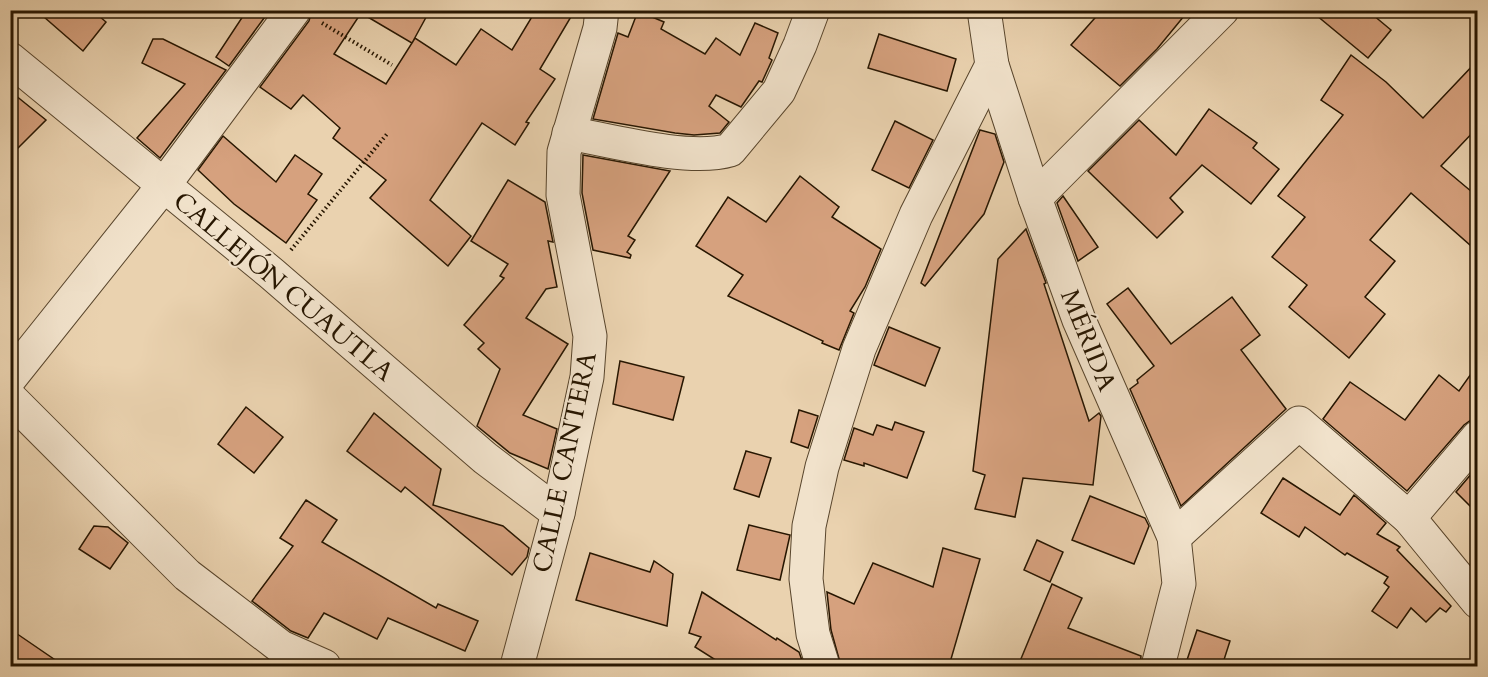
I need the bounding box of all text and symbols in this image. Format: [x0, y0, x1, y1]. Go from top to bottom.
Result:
street label: CALLEJÓN CUAUTLA [166, 184, 402, 390]
street label: MÉRIDA [1052, 284, 1125, 397]
street label: CALLE CANTERA [524, 348, 605, 576]

